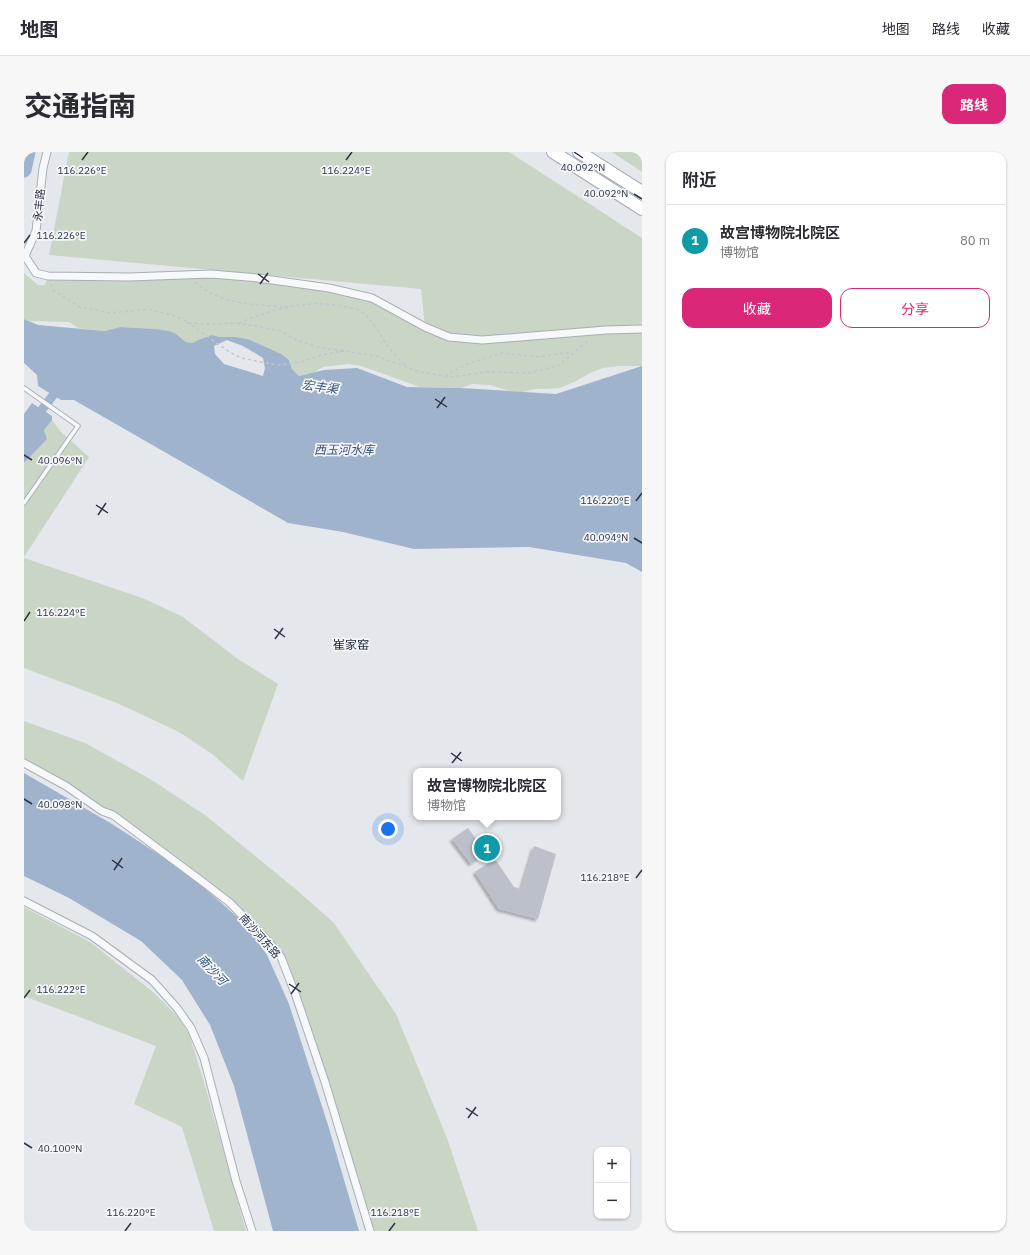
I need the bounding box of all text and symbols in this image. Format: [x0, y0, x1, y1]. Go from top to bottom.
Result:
text: 地图 [20, 17, 58, 41]
text: 地图 [882, 20, 910, 38]
text: 路线 [932, 20, 960, 38]
text: 收藏 [982, 20, 1010, 38]
button: 路线 [942, 84, 1006, 124]
text: 交通指南 [24, 87, 136, 124]
text: 40.092°N [561, 161, 605, 174]
text: 116.226°E [57, 164, 107, 177]
text: 116.224°E [321, 164, 371, 177]
text: 附近 [682, 169, 716, 191]
text: 40.092°N [584, 187, 628, 200]
street label: 永丰路 [30, 188, 48, 222]
text: 故宫博物院北院区 [720, 223, 840, 242]
text: 116.226°E [36, 229, 86, 242]
text: 1 [691, 232, 699, 249]
text: 80 m [960, 232, 990, 249]
text: 博物馆 [720, 244, 759, 261]
button: 收藏 [682, 288, 832, 328]
button: 分享 [840, 288, 990, 328]
water label: 宏丰渠 [301, 377, 341, 397]
water label: 西玉河水库 [314, 442, 376, 457]
text: 40.096°N [38, 454, 82, 467]
text: 116.220°E [580, 494, 630, 507]
text: 40.094°N [584, 531, 628, 544]
text: 116.224°E [36, 606, 86, 619]
district label: 崔家窑 [333, 637, 369, 652]
popup [413, 768, 561, 820]
text: 故宫博物院北院区 [427, 776, 547, 795]
text: 博物馆 [427, 797, 466, 814]
text: 40.098°N [38, 798, 82, 811]
your location [378, 819, 398, 839]
pin: 1 [474, 833, 500, 863]
text: 116.218°E [580, 871, 630, 884]
street label: 南沙河东路 [236, 911, 284, 961]
water label: 南沙河 [195, 951, 231, 989]
text: 116.222°E [36, 983, 86, 996]
text: 40.100°N [38, 1142, 82, 1155]
map controls [594, 1147, 630, 1219]
button: + [594, 1147, 630, 1183]
button: − [594, 1183, 630, 1219]
text: 116.220°E [106, 1206, 156, 1219]
text: 116.218°E [370, 1206, 420, 1219]

